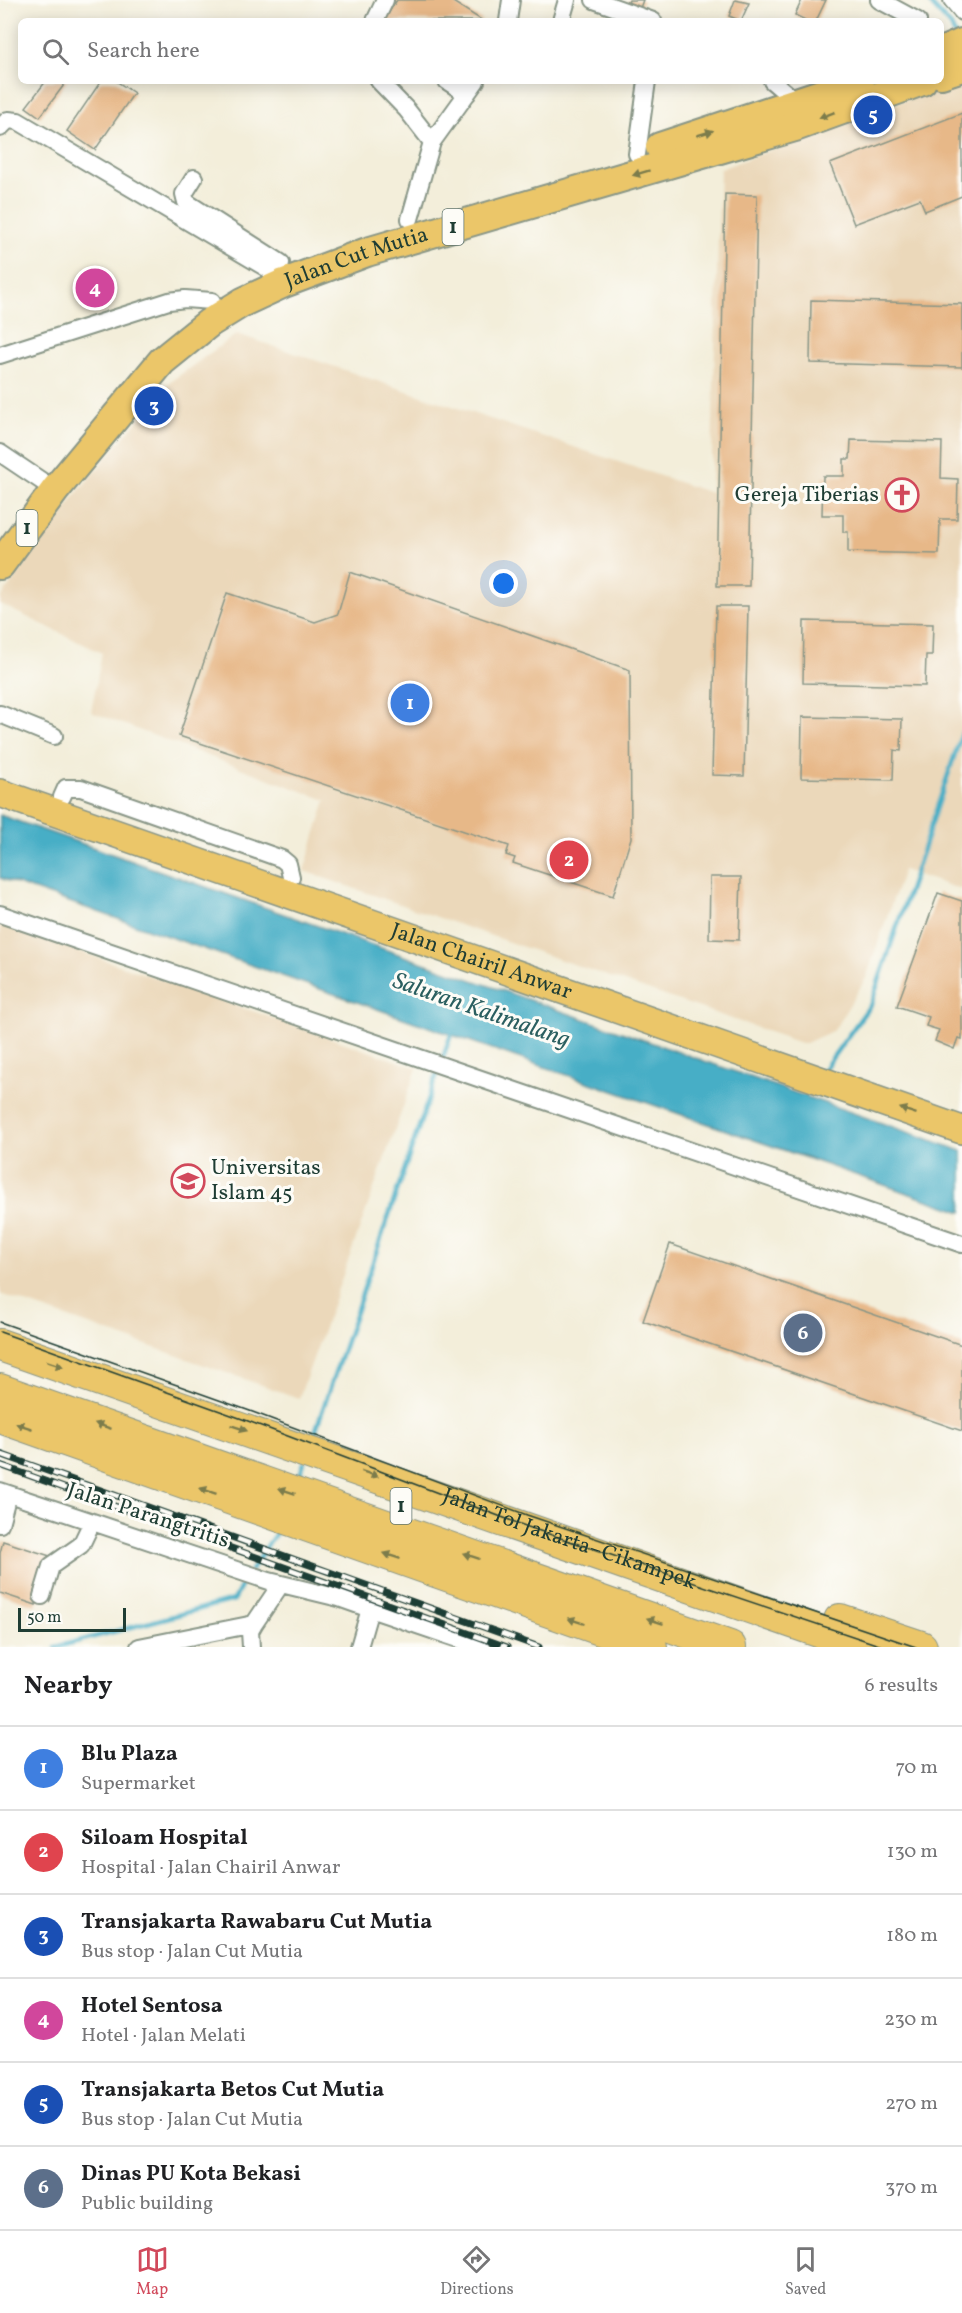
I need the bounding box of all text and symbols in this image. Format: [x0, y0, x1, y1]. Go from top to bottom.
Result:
search box [18, 18, 944, 84]
icon: search [39, 35, 72, 68]
text: Search here [87, 36, 200, 67]
pin: 5 [854, 92, 892, 138]
one-way arrow [818, 110, 836, 120]
one-way arrow [696, 128, 714, 137]
one-way arrow [632, 169, 650, 178]
road number: 1 [442, 209, 464, 245]
street label: Jalan Cut Mutia [280, 219, 432, 297]
pin: 4 [76, 266, 115, 310]
pin: 3 [134, 384, 174, 428]
church icon: Gereja Tiberias [884, 477, 920, 513]
place label: Gereja Tiberias [735, 480, 879, 511]
road number: 1 [16, 510, 38, 546]
your location [489, 569, 518, 598]
pin: 1 [390, 680, 430, 726]
pin: 2 [550, 838, 588, 882]
street label: Jalan Chairil Anwar [386, 916, 576, 1008]
water label: Saluran Kalimalang [388, 965, 575, 1057]
one-way arrow [898, 1106, 916, 1115]
place label: Universitas Islam 45 [211, 1153, 321, 1209]
school or university icon: Universitas Islam 45 [170, 1163, 206, 1199]
pin: 6 [784, 1310, 822, 1356]
one-way arrow [46, 1360, 64, 1370]
one-way arrow [15, 1421, 33, 1430]
one-way arrow [94, 1421, 112, 1431]
one-way arrow [230, 1424, 248, 1434]
one-way arrow [361, 1469, 379, 1479]
street label: Jalan Parangtritis [63, 1475, 233, 1557]
street label: Jalan Tol Jakarta–Cikampek [438, 1481, 700, 1598]
one-way arrow [199, 1485, 217, 1495]
one-way arrow [278, 1486, 296, 1496]
road number: 1 [390, 1488, 412, 1524]
one-way arrow [383, 1550, 401, 1560]
one-way arrow [461, 1550, 479, 1560]
scale bar [18, 1605, 126, 1632]
text: 50 m [27, 1607, 61, 1629]
one-way arrow [567, 1615, 585, 1625]
one-way arrow [645, 1615, 663, 1625]
text: Nearby [24, 1668, 113, 1704]
text: 6 results [865, 1672, 938, 1700]
text: Blu Plaza [81, 1739, 178, 1770]
text: 1 [39, 1754, 48, 1782]
text: 70 m [895, 1754, 938, 1782]
text: Supermarket [81, 1770, 196, 1798]
text: Siloam Hospital [81, 1823, 248, 1854]
text: 2 [38, 1838, 49, 1866]
text: 130 m [887, 1838, 938, 1866]
text: Hospital · Jalan Chairil Anwar [81, 1854, 340, 1882]
text: Transjakarta Rawabaru Cut Mutia [81, 1907, 432, 1938]
text: 3 [38, 1922, 49, 1950]
text: 180 m [886, 1922, 938, 1950]
text: Bus stop · Jalan Cut Mutia [81, 1938, 303, 1966]
text: Hotel Sentosa [81, 1991, 223, 2022]
text: 4 [37, 2006, 50, 2034]
text: 230 m [884, 2006, 938, 2034]
text: Hotel · Jalan Melati [81, 2022, 246, 2050]
text: Transjakarta Betos Cut Mutia [81, 2075, 384, 2106]
text: 5 [39, 2090, 48, 2118]
text: 270 m [885, 2090, 938, 2118]
text: Bus stop · Jalan Cut Mutia [81, 2106, 303, 2134]
text: Dinas PU Kota Bekasi [81, 2159, 301, 2190]
text: 6 [38, 2174, 49, 2202]
text: 370 m [885, 2174, 938, 2202]
text: Public building [81, 2190, 213, 2218]
tab: Map [136, 2243, 169, 2301]
tab: Directions [440, 2243, 514, 2301]
tab: Saved [785, 2243, 826, 2301]

